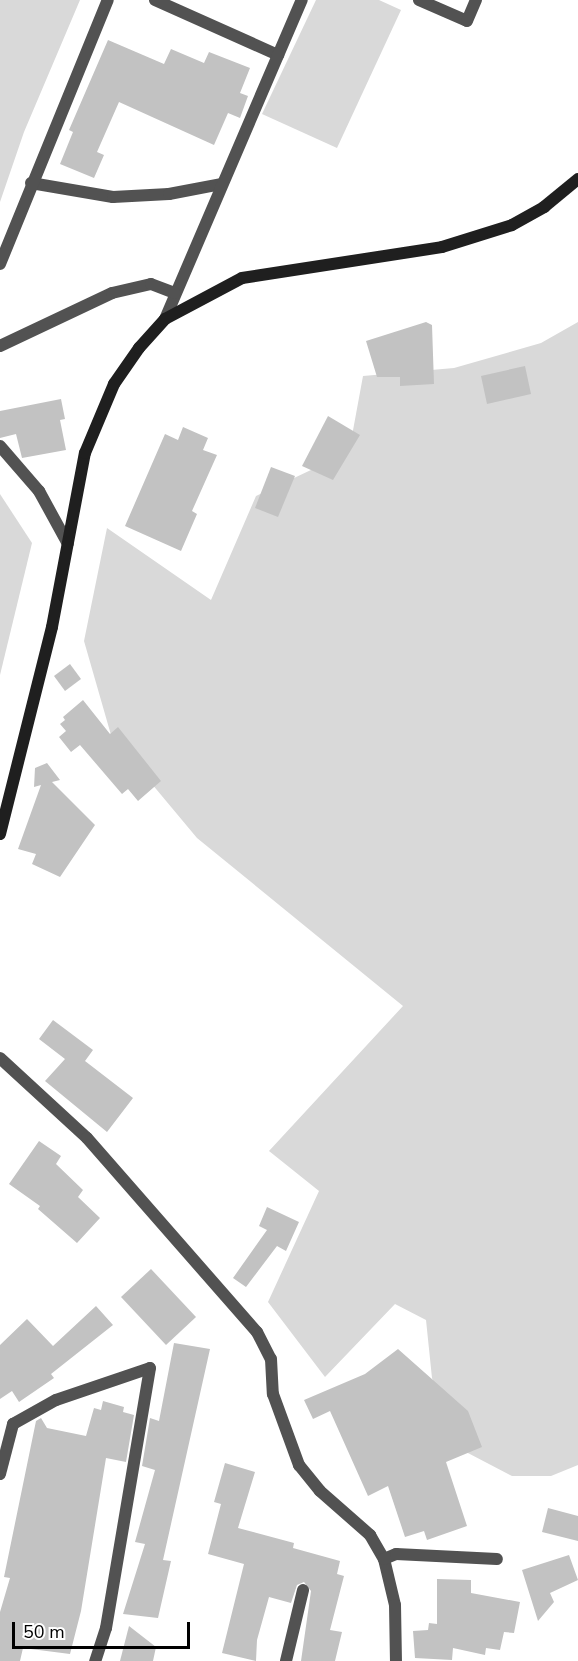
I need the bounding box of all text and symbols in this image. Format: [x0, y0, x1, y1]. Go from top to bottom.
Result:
scale bar [15, 1610, 194, 1648]
text: 50 m [23, 1620, 65, 1644]

